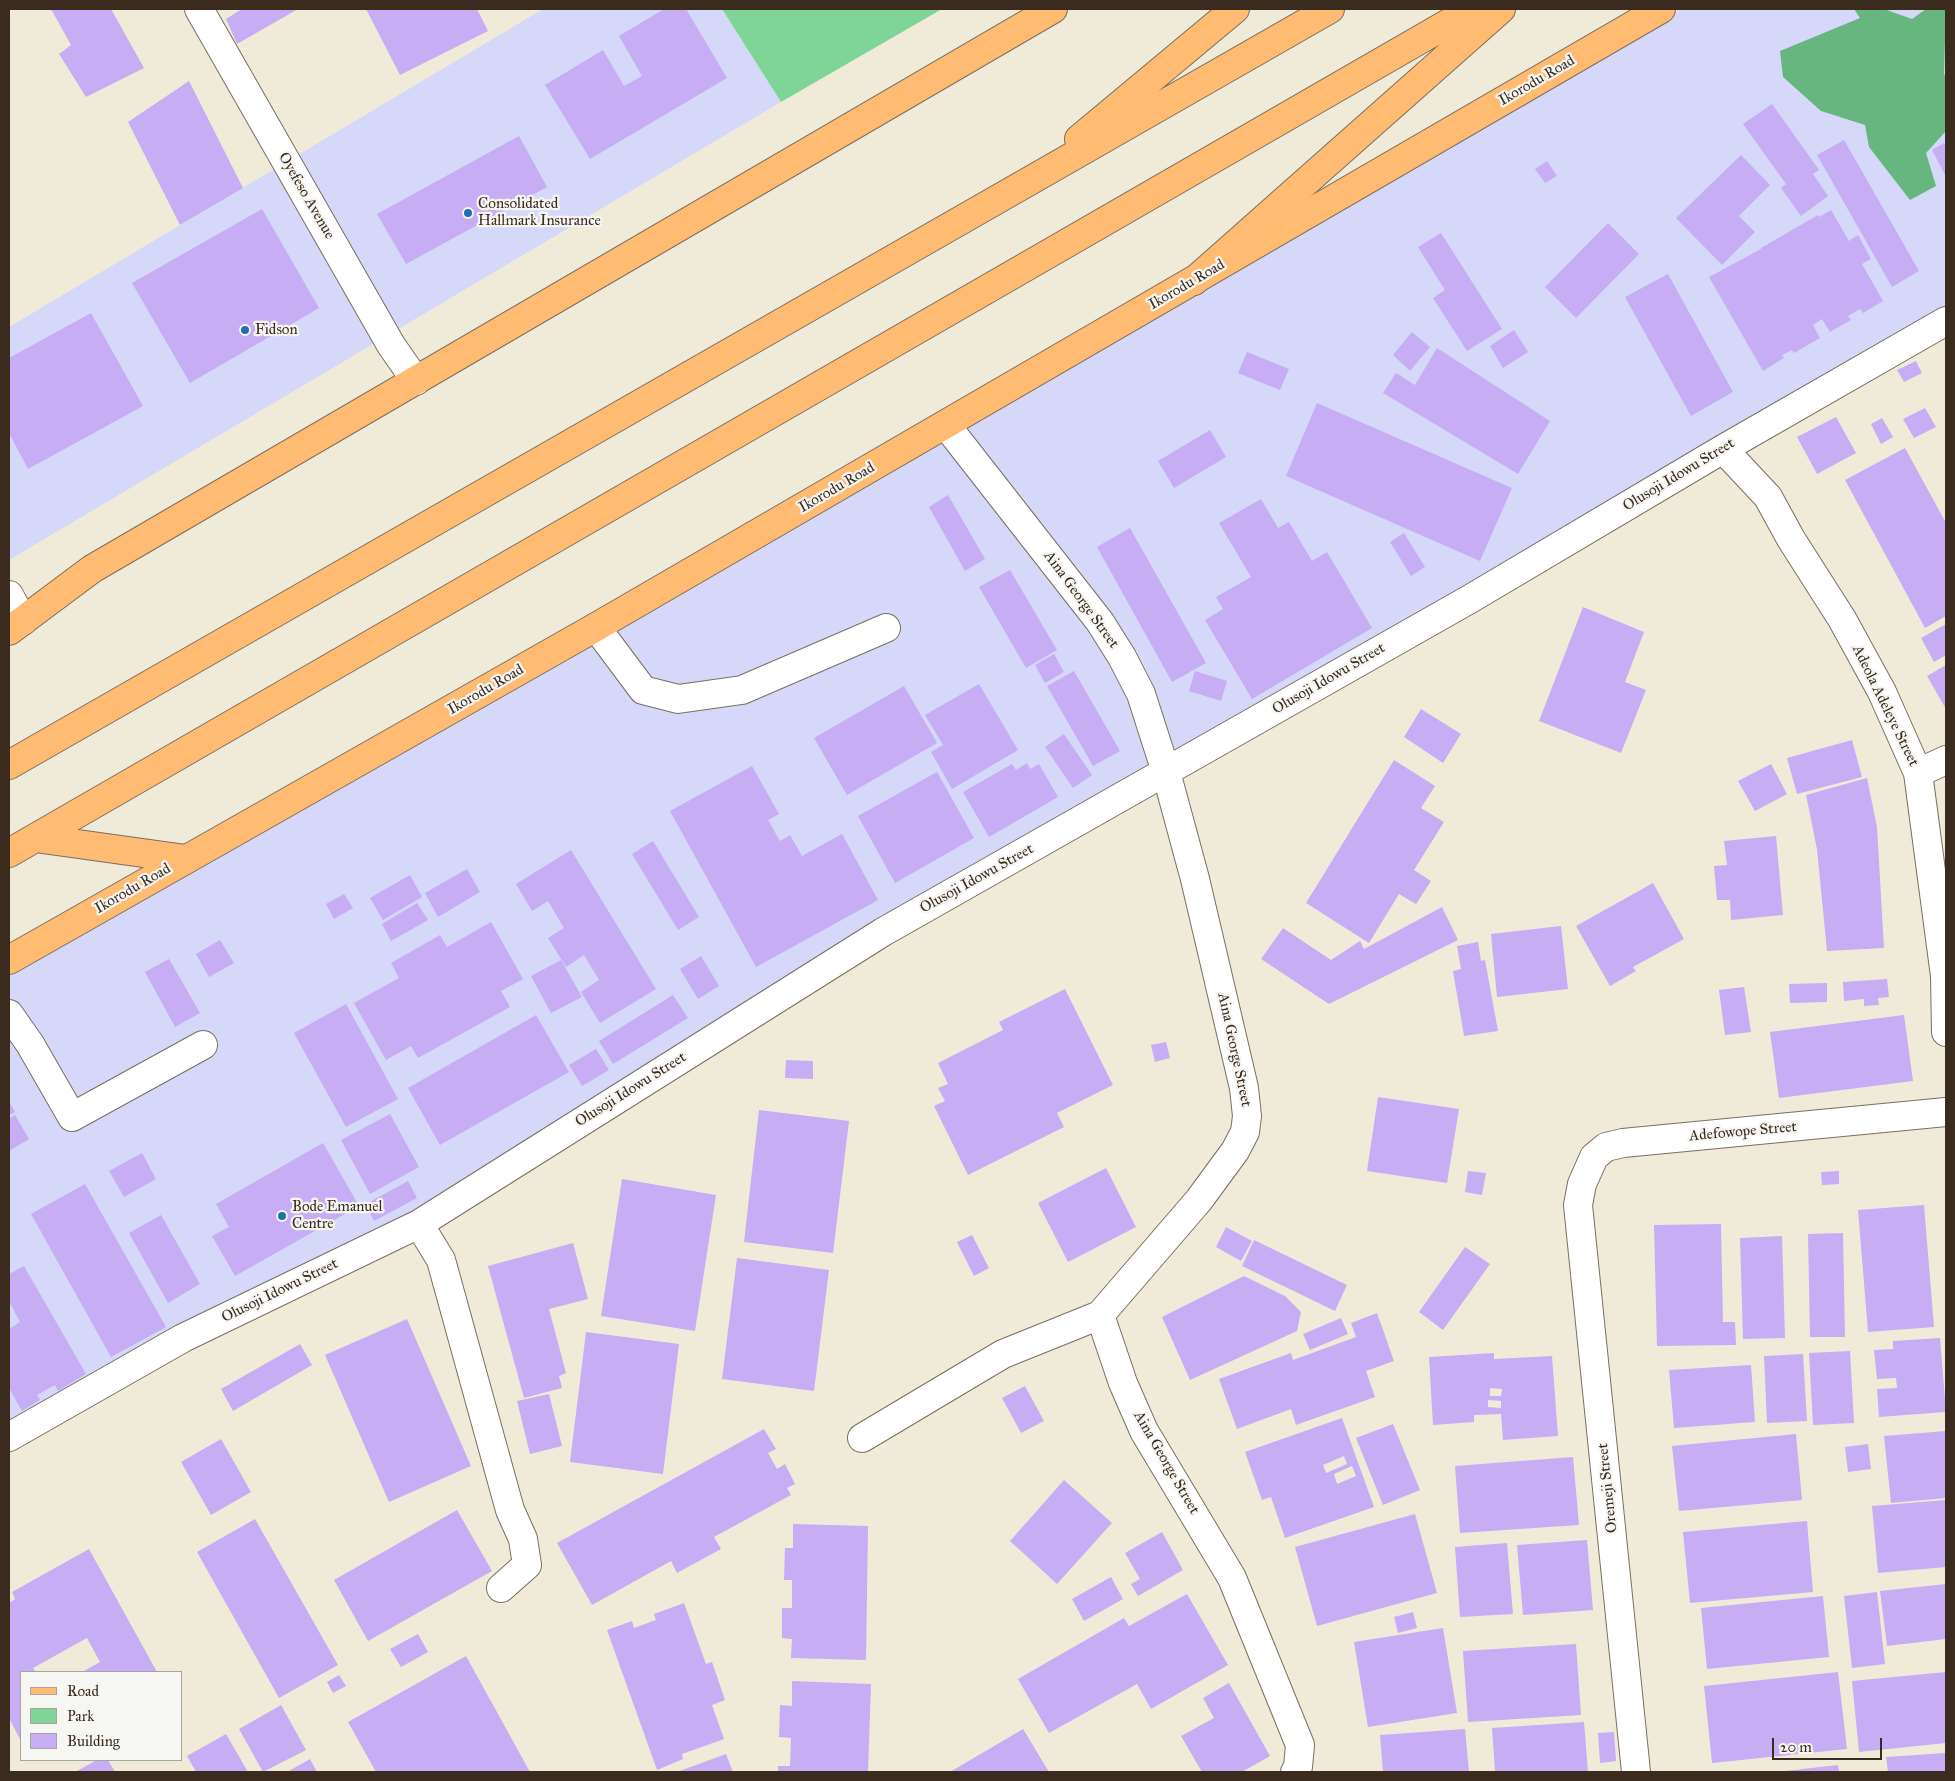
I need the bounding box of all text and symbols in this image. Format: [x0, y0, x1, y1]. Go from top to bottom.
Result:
street label: Ikorodu Road [1496, 52, 1578, 110]
street label: Oyefeso Avenue [274, 149, 338, 243]
place label: Consolidated Hallmark Insurance [478, 195, 601, 230]
marker: Consolidated Hallmark Insurance [462, 207, 474, 219]
street label: Ikorodu Road [1146, 256, 1228, 314]
place label: Fidson [255, 321, 298, 339]
marker: Fidson [239, 324, 251, 336]
street label: Olusoji Idowu Street [1620, 435, 1738, 515]
street label: Ikorodu Road [796, 459, 878, 517]
street label: Aina George Street [1040, 548, 1122, 652]
street label: Olusoji Idowu Street [1269, 639, 1389, 719]
street label: Adeola Adeleye Street [1848, 642, 1922, 770]
street label: Ikorodu Road [445, 661, 527, 719]
street label: Olusoji Idowu Street [917, 840, 1037, 918]
street label: Ikorodu Road [92, 860, 174, 918]
street label: Aina George Street [1213, 991, 1255, 1109]
street label: Olusoji Idowu Street [572, 1049, 690, 1131]
street label: Adefowope Street [1688, 1118, 1798, 1146]
place label: Bode Emanuel Centre [292, 1198, 383, 1233]
marker: Bode Emanuel Centre [276, 1210, 288, 1222]
street label: Olusoji Idowu Street [219, 1255, 341, 1327]
street label: Aina George Street [1129, 1408, 1203, 1518]
street label: Oremeji Street [1594, 1442, 1622, 1534]
legend [20, 1671, 182, 1761]
text: Road [67, 1682, 99, 1700]
text: Park [67, 1707, 94, 1725]
scale bar [1775, 1728, 1885, 1760]
text: Building [67, 1732, 120, 1750]
text: 20 m [1780, 1738, 1812, 1756]

